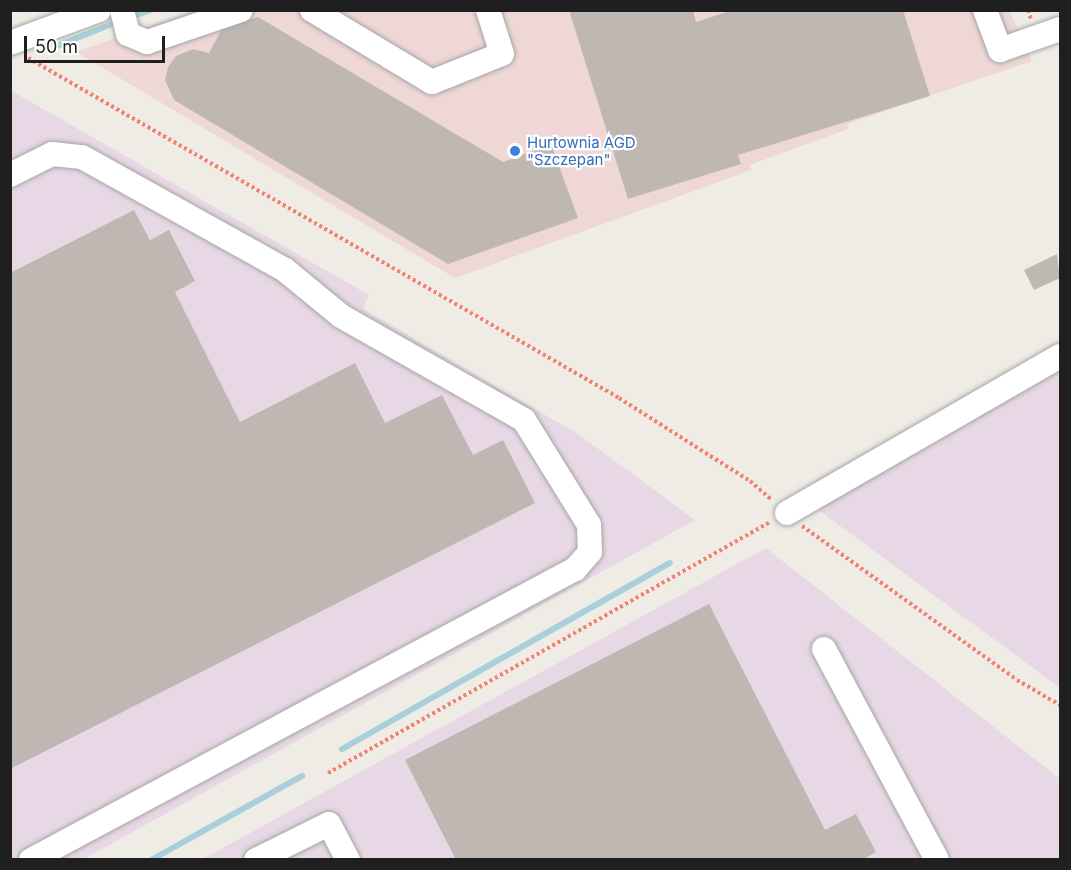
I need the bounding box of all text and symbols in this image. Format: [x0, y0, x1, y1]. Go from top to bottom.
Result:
scale bar [27, 24, 168, 62]
text: 50 m [35, 36, 78, 57]
place label: Hurtownia AGD "Szczepan" [527, 133, 636, 168]
marker: Hurtownia AGD "Szczepan" [508, 144, 522, 158]

